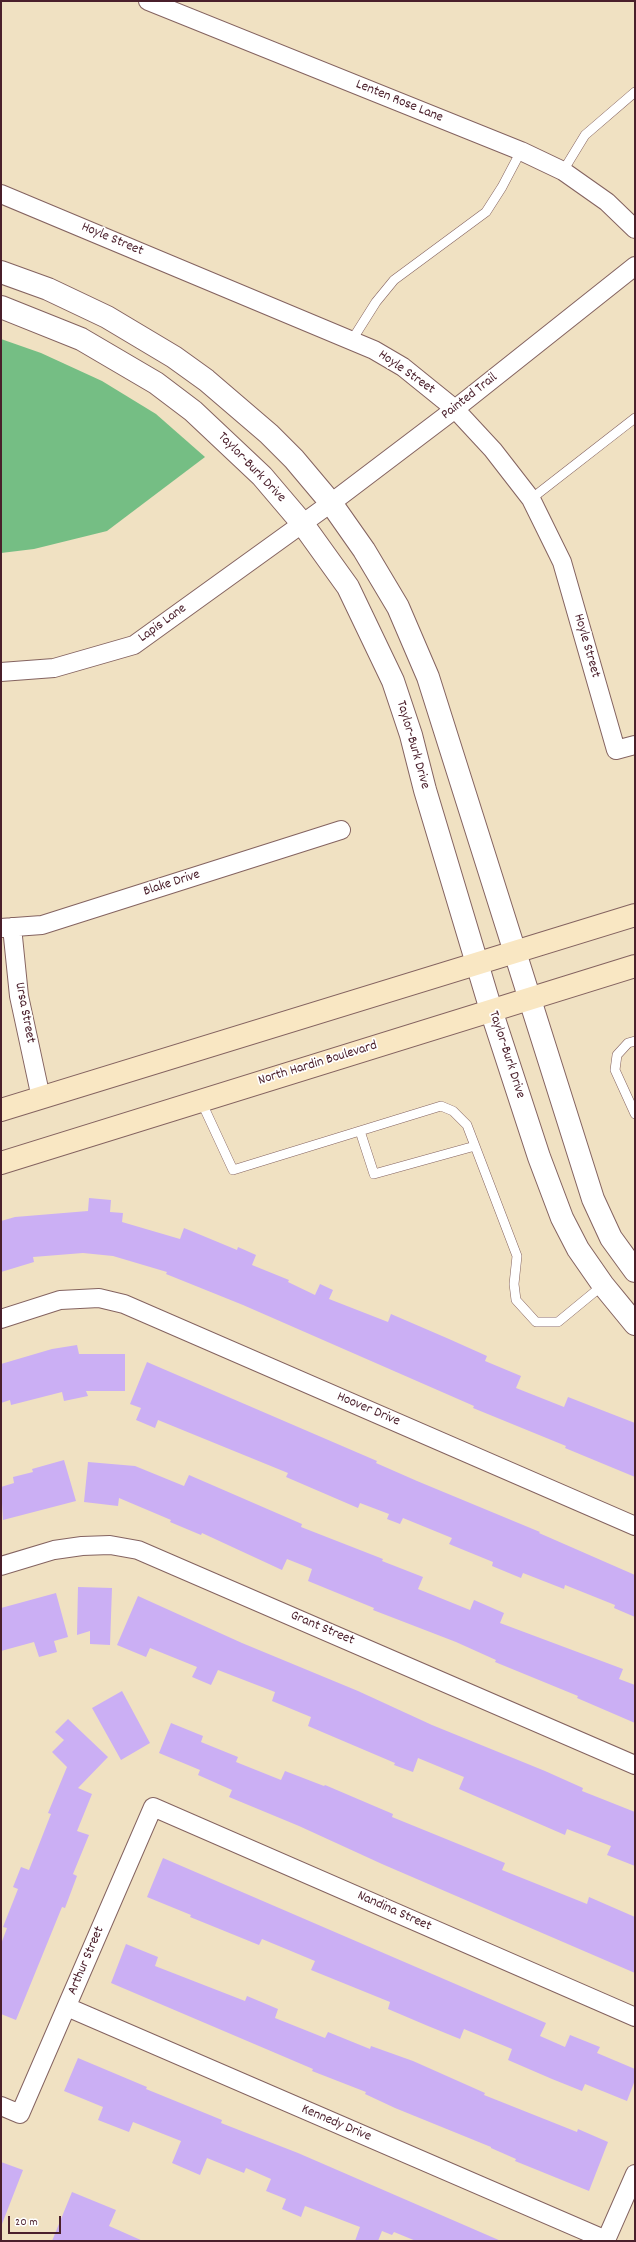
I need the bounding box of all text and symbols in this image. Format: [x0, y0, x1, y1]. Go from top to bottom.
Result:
street label: Lenten Rose Lane [353, 77, 445, 127]
street label: Hoyle Street [78, 219, 146, 261]
street label: Hoyle Street [374, 347, 438, 399]
street label: Painted Trail [439, 370, 501, 424]
street label: Taylor-Burk Drive [213, 429, 289, 507]
street label: Lapis Lane [136, 601, 190, 647]
street label: Hoyle Street [569, 612, 603, 680]
street label: Taylor-Burk Drive [391, 699, 433, 791]
street label: Blake Drive [142, 867, 202, 901]
street label: Ursa Street [10, 981, 38, 1045]
street label: Taylor-Burk Drive [484, 1009, 528, 1101]
street label: North Hardin Boulevard [257, 1038, 379, 1090]
street label: Hoover Drive [334, 1389, 402, 1431]
street label: Grant Street [288, 1608, 356, 1650]
street label: Nandina Street [354, 1888, 434, 1936]
street label: Arthur Street [65, 1924, 109, 1998]
street label: Kennedy Drive [299, 2102, 373, 2146]
scale bar [10, 2208, 63, 2234]
text: 20 m [15, 2214, 38, 2231]

